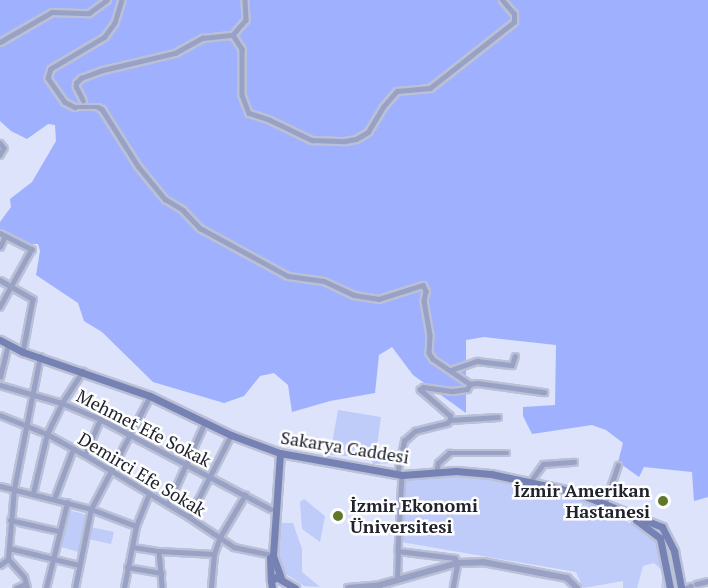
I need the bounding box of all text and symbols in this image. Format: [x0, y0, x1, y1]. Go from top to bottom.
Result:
street label: Mehmet Efe Sokak [73, 385, 215, 471]
street label: Sakarya Caddesi [279, 426, 411, 468]
street label: Demirci Efe Sokak [74, 427, 210, 521]
place label: İzmir Amerikan Hastanesi [514, 480, 650, 522]
marker: İzmir Amerikan Hastanesi [654, 492, 672, 510]
place label: İzmir Ekonomi Üniversitesi [350, 495, 478, 538]
marker: İzmir Ekonomi Üniversitesi [331, 509, 345, 523]

